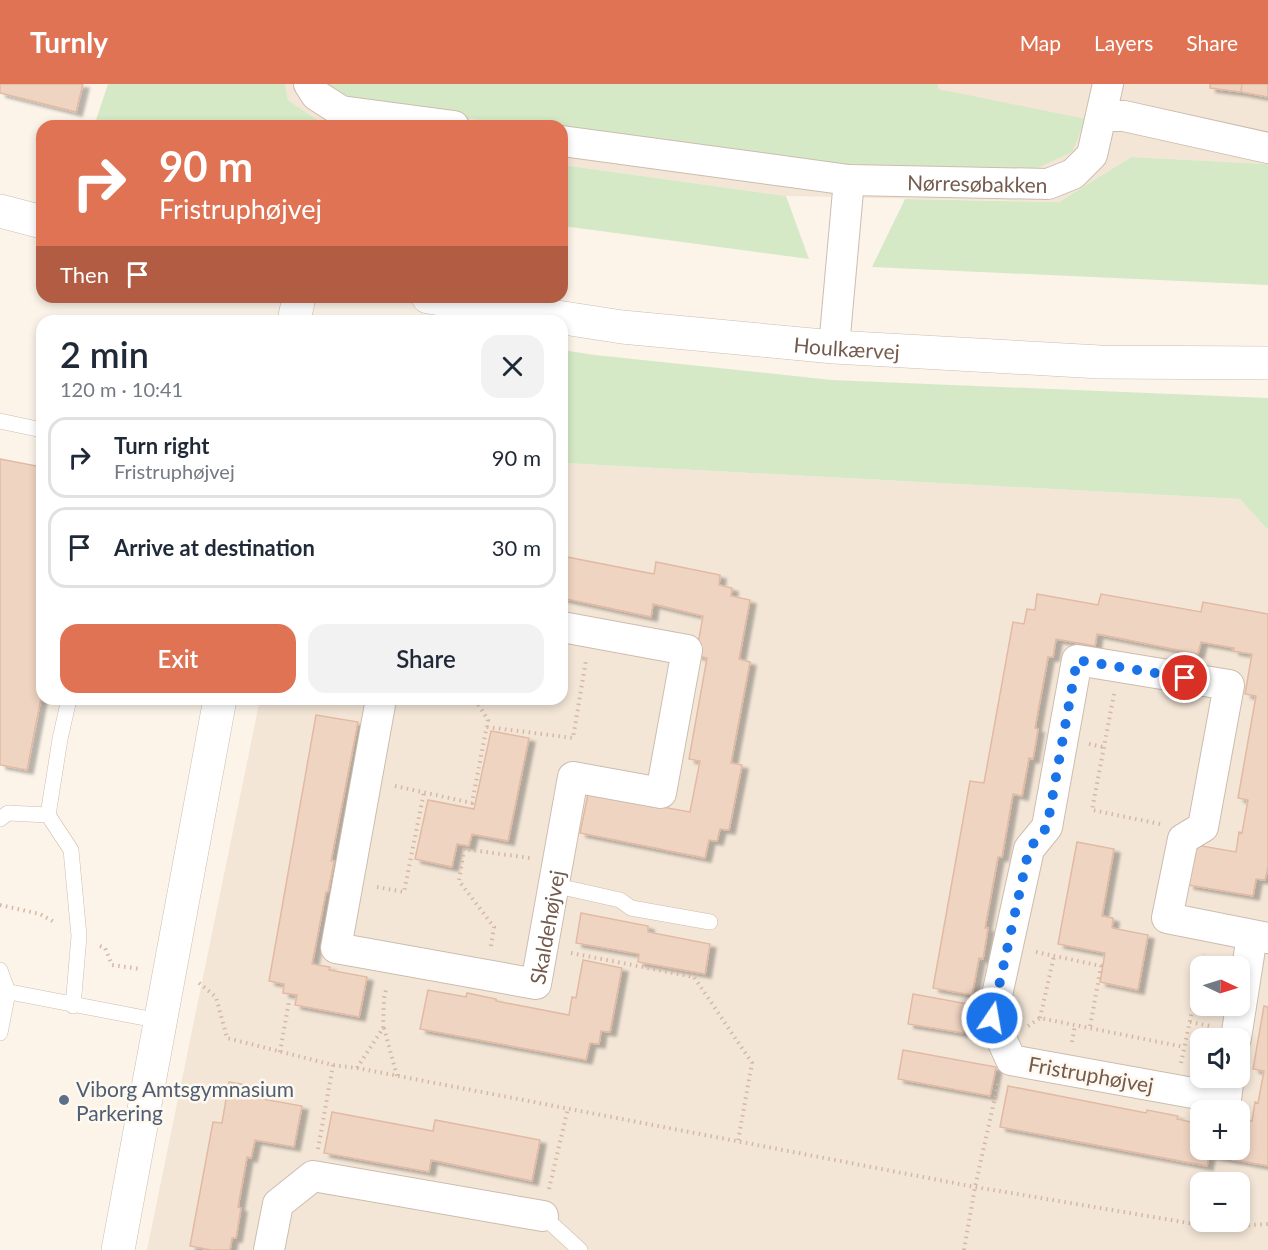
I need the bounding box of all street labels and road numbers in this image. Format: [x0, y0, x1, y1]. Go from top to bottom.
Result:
street label: Nørresøbakken [907, 169, 1048, 196]
street label: Houlkærvej [793, 331, 900, 363]
street label: Skaldehøjvej [524, 868, 569, 986]
street label: Fristruphøjvej [1026, 1051, 1156, 1097]

